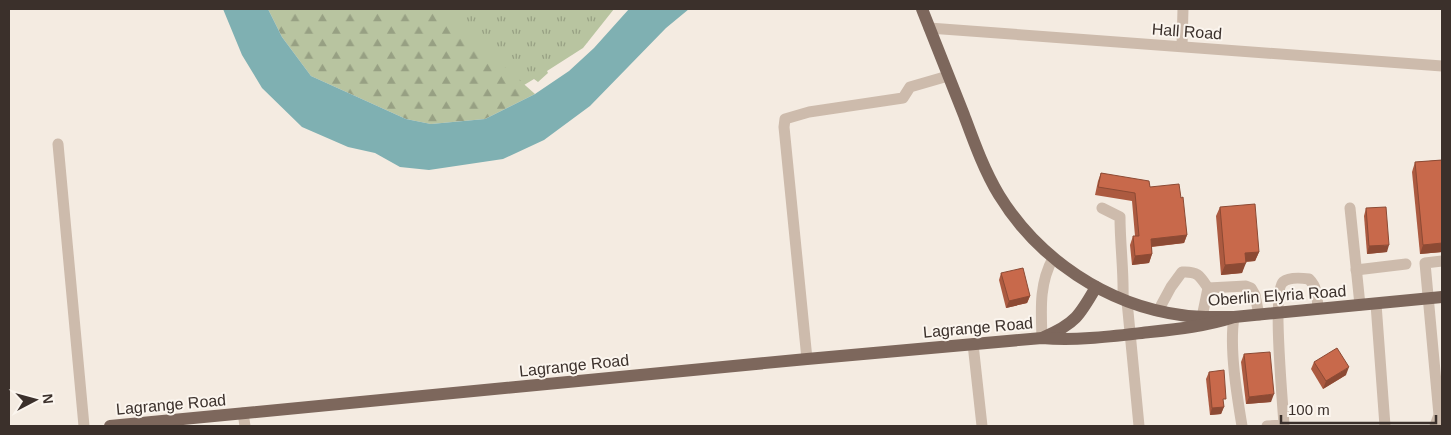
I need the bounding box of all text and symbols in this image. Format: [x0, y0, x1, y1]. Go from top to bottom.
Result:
street label: Hall Road [1151, 21, 1223, 42]
street label: Oberlin Elyria Road [1207, 282, 1347, 309]
street label: Lagrange Road [922, 314, 1034, 341]
street label: Lagrange Road [518, 351, 630, 380]
north arrow [10, 375, 60, 425]
street label: Lagrange Road [115, 391, 227, 418]
scale bar [1281, 392, 1436, 424]
text: N [39, 393, 56, 405]
text: 100 m [1288, 401, 1330, 418]

